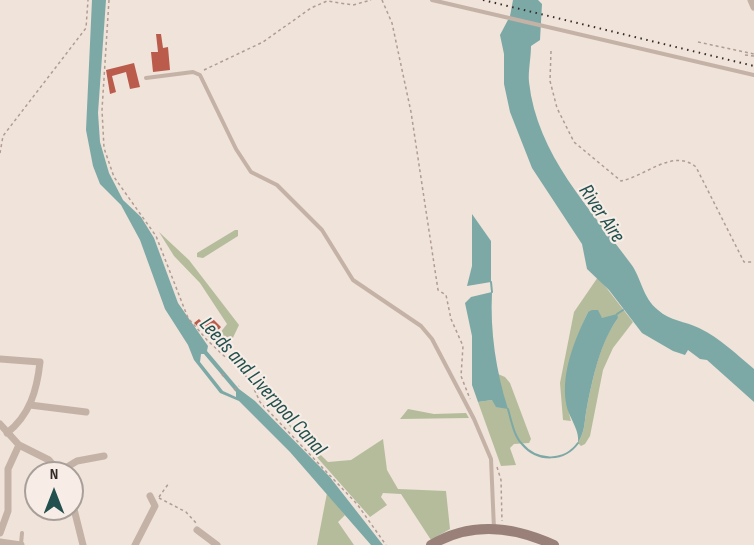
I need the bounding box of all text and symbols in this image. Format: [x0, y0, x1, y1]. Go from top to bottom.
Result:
water label: River Aire [572, 180, 630, 248]
water label: Leeds and Liverpool Canal [193, 313, 331, 461]
north arrow [24, 461, 84, 521]
text: N [50, 465, 58, 484]

